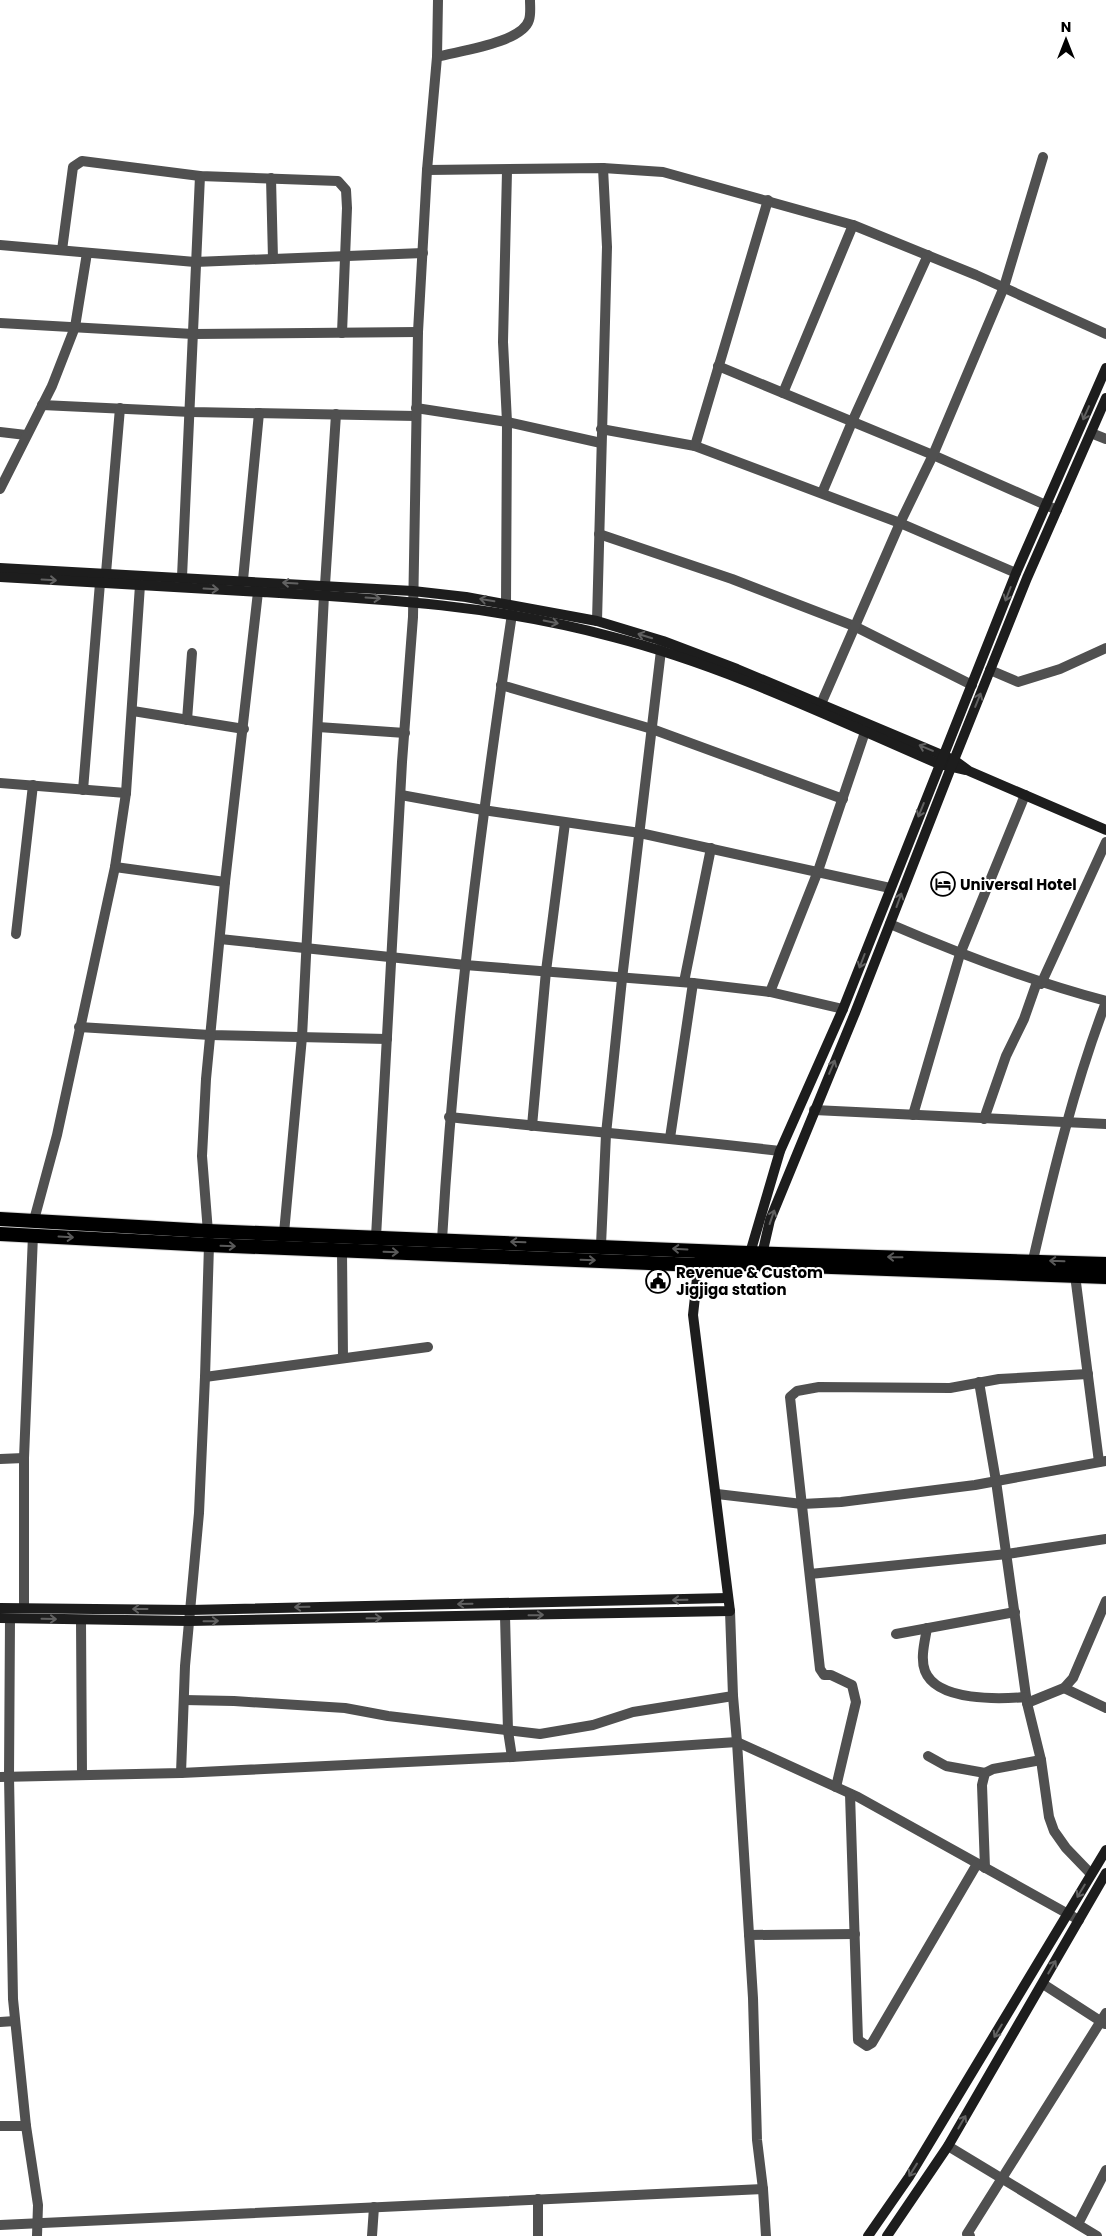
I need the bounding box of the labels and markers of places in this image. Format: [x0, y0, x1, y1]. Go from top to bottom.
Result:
hotel icon: Universal Hotel [930, 871, 956, 897]
place label: Universal Hotel [960, 874, 1077, 895]
place label: Revenue & Custom Jigjiga station [676, 1262, 823, 1300]
public building icon: Revenue & Custom Jigjiga station [645, 1268, 671, 1294]

